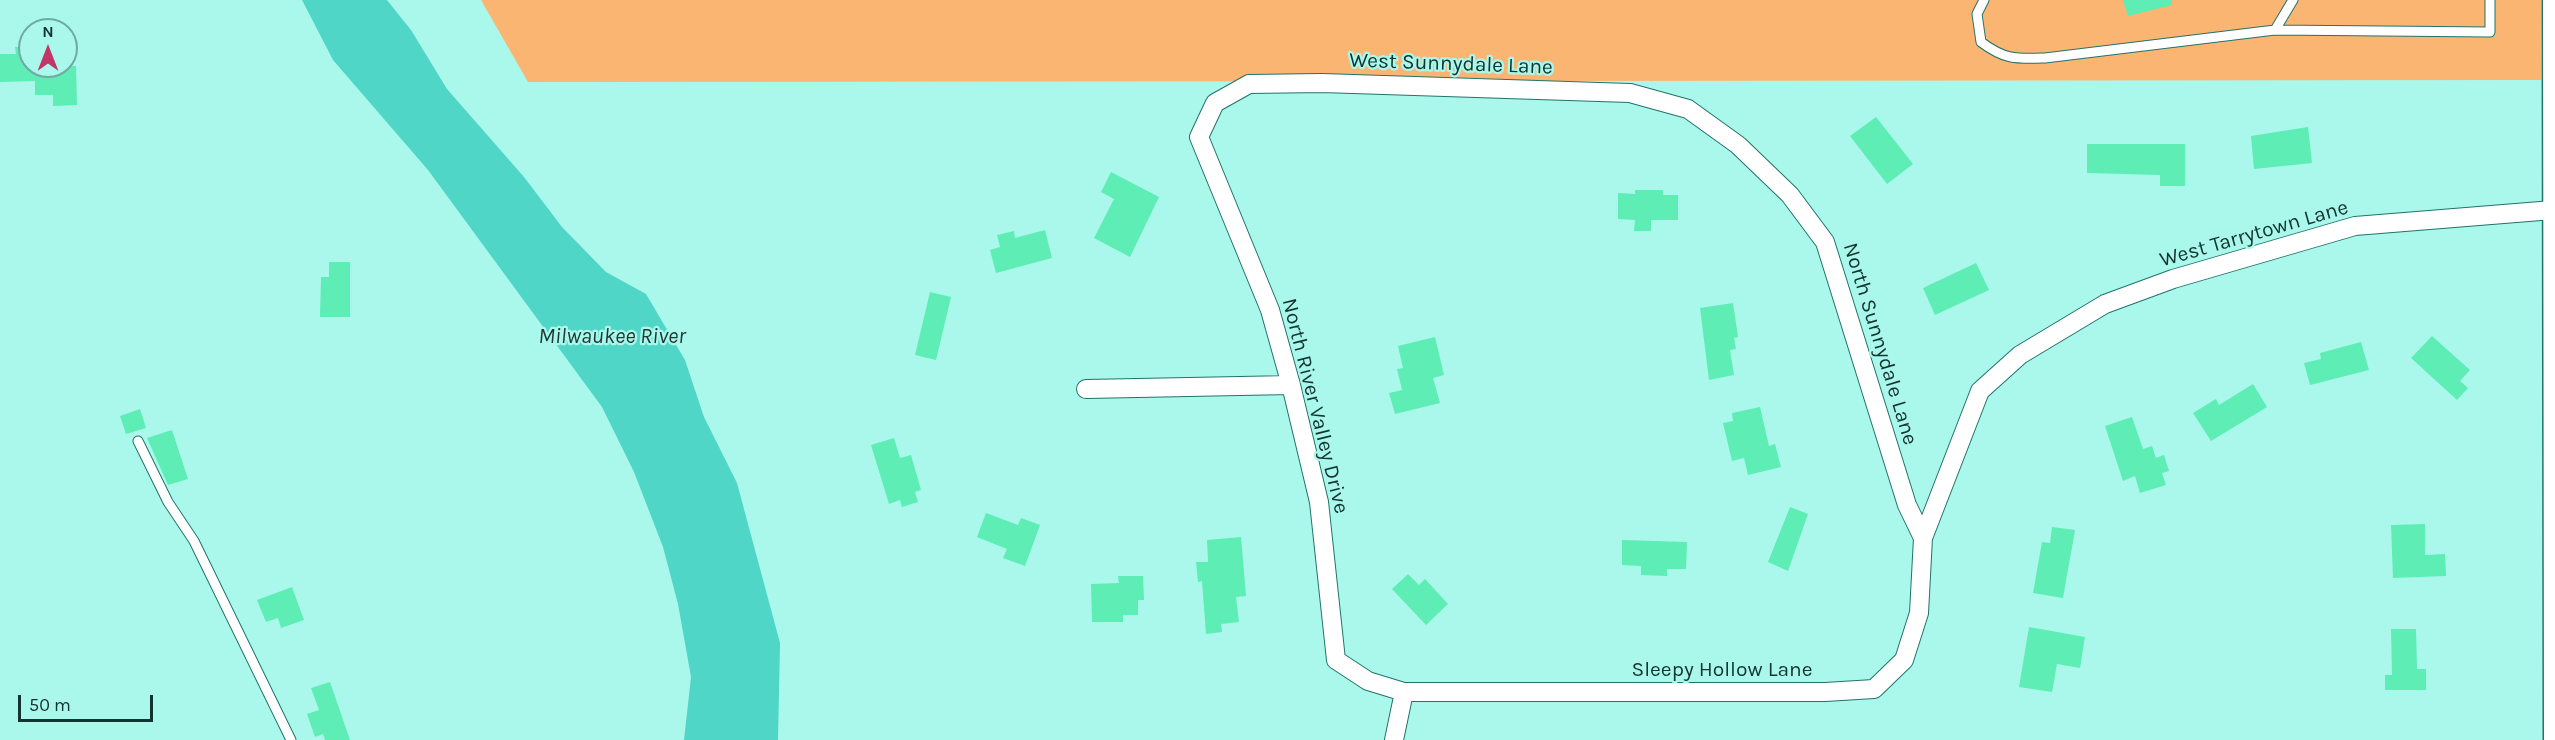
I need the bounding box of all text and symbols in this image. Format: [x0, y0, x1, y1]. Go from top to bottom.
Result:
north arrow [18, 18, 78, 78]
text: N [42, 22, 54, 41]
street label: West Sunnydale Lane [1349, 48, 1553, 80]
street label: West Tarrytown Lane [2157, 195, 2351, 273]
street label: North Sunnydale Lane [1837, 240, 1923, 448]
street label: North River Valley Drive [1276, 296, 1354, 516]
water label: Milwaukee River [538, 324, 686, 350]
street label: Sleepy Hollow Lane [1632, 657, 1812, 683]
scale bar [21, 683, 156, 721]
text: 50 m [29, 694, 71, 716]

